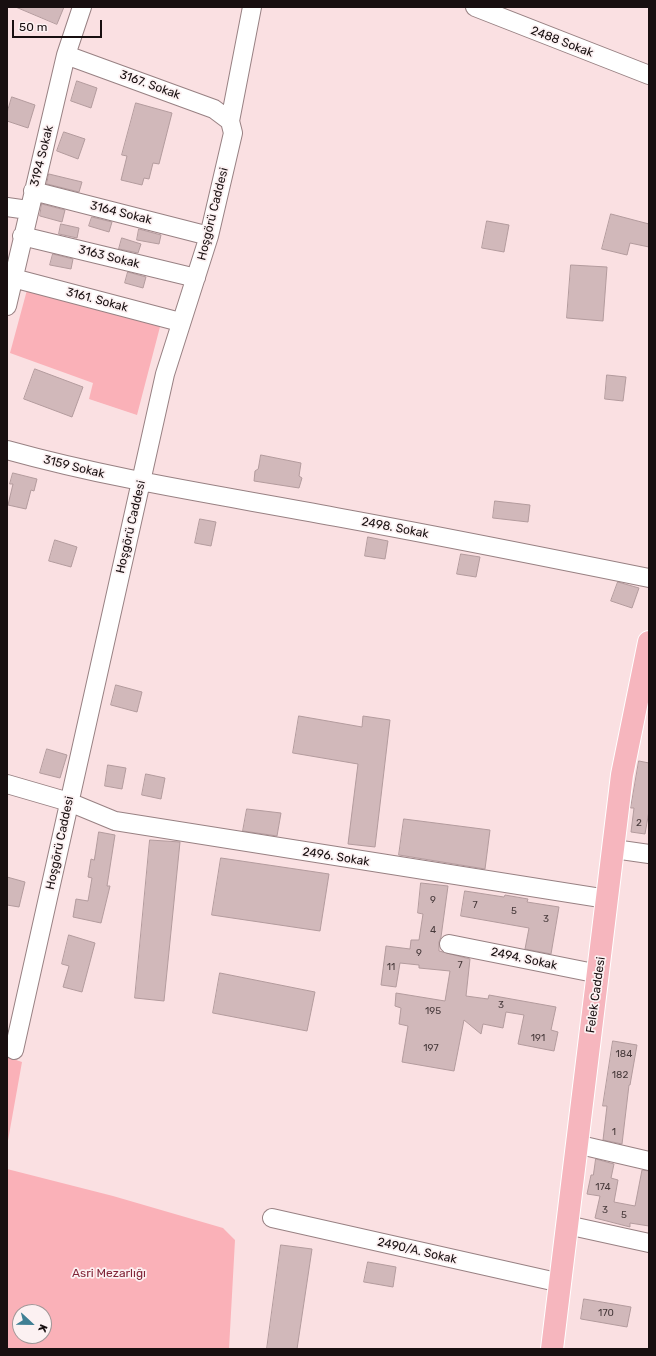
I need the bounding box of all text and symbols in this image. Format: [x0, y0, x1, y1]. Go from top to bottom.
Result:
scale bar [14, 12, 104, 38]
text: 50 m [19, 20, 47, 34]
street label: 2488 Sokak [529, 23, 595, 61]
street label: 3167. Sokak [118, 67, 182, 103]
street label: 3194 Sokak [27, 124, 57, 188]
street label: Hoşgörü Caddesi [195, 166, 231, 262]
street label: 3164 Sokak [89, 198, 153, 228]
street label: 3163 Sokak [77, 242, 141, 272]
street label: 3161. Sokak [65, 285, 129, 315]
street label: 3159 Sokak [42, 452, 106, 482]
street label: Hoşgörü Caddesi [113, 479, 149, 575]
street label: 2498. Sokak [360, 514, 430, 542]
street label: Hoşgörü Caddesi [43, 795, 77, 891]
house number: 2 [636, 817, 642, 829]
street label: 2496. Sokak [301, 845, 371, 869]
house number: 9 [430, 894, 436, 906]
house number: 7 [472, 899, 478, 911]
house number: 5 [511, 905, 517, 917]
house number: 3 [543, 913, 549, 925]
house number: 4 [430, 924, 436, 936]
street label: 2494. Sokak [489, 945, 559, 973]
house number: 9 [416, 947, 422, 959]
street label: Felek Caddesi [584, 956, 608, 1034]
house number: 7 [457, 959, 463, 971]
house number: 11 [387, 961, 395, 973]
house number: 3 [498, 999, 504, 1011]
house number: 195 [425, 1005, 441, 1017]
house number: 191 [531, 1032, 545, 1044]
house number: 197 [423, 1042, 439, 1054]
house number: 184 [616, 1048, 632, 1060]
house number: 182 [612, 1069, 628, 1081]
house number: 1 [612, 1126, 616, 1138]
house number: 174 [595, 1181, 611, 1193]
house number: 3 [602, 1204, 608, 1216]
house number: 5 [621, 1209, 627, 1221]
street label: 2490/A. Sokak [376, 1235, 458, 1267]
park label: Asri Mezarlığı [72, 1267, 146, 1281]
north arrow [12, 1304, 52, 1344]
house number: 170 [598, 1307, 614, 1319]
text: K [35, 1322, 50, 1334]

